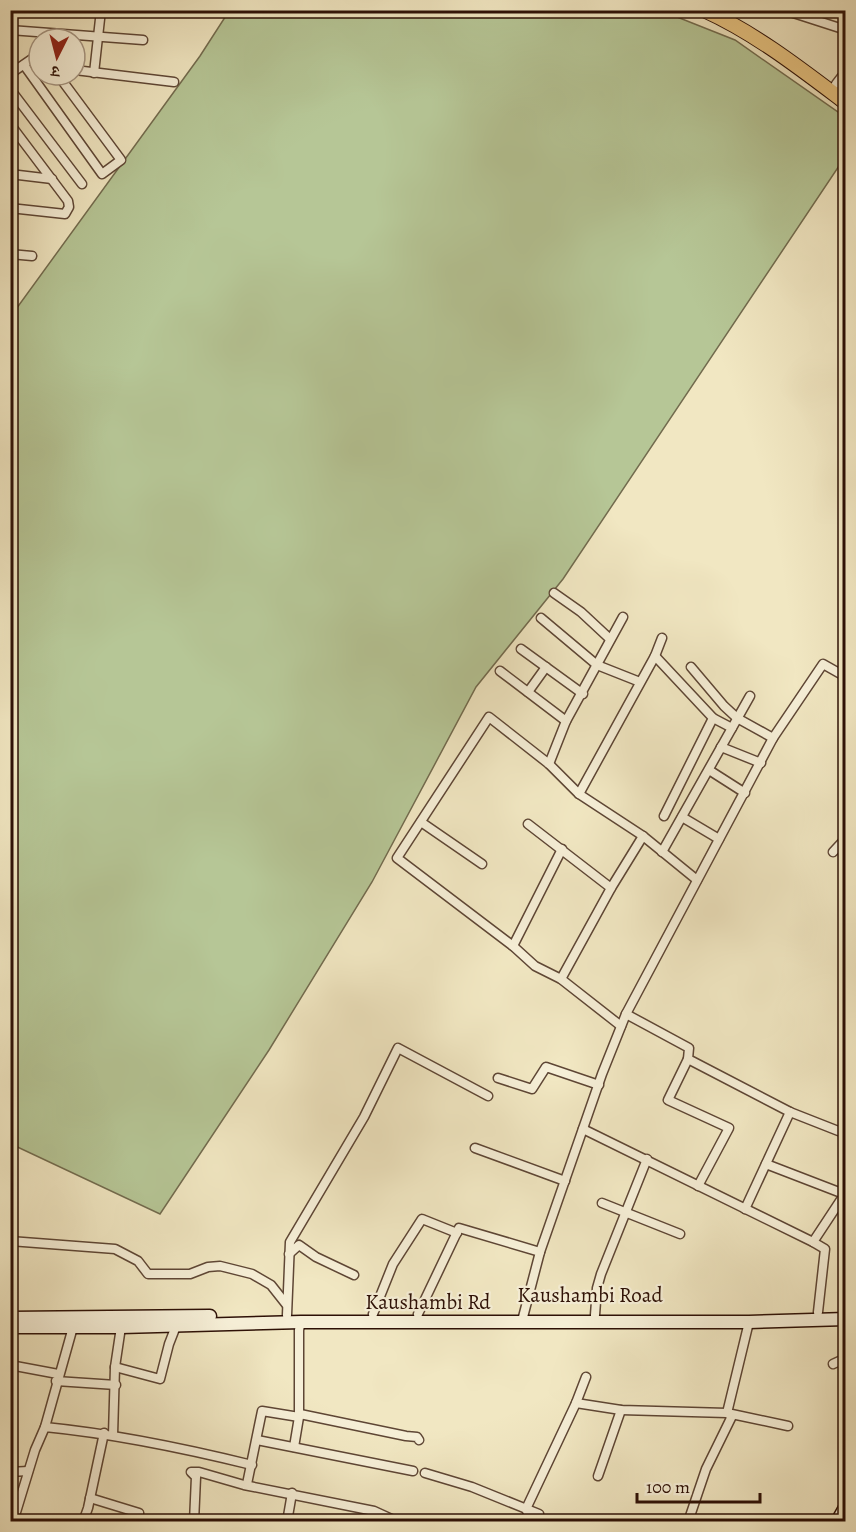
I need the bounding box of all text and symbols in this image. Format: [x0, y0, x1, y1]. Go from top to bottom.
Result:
north arrow [27, 27, 87, 87]
text: उ [48, 59, 62, 82]
street label: Kaushambi Road [517, 1281, 663, 1309]
street label: Kaushambi Rd [365, 1288, 491, 1316]
scale bar [637, 1466, 760, 1504]
text: 100 m [646, 1475, 690, 1499]

